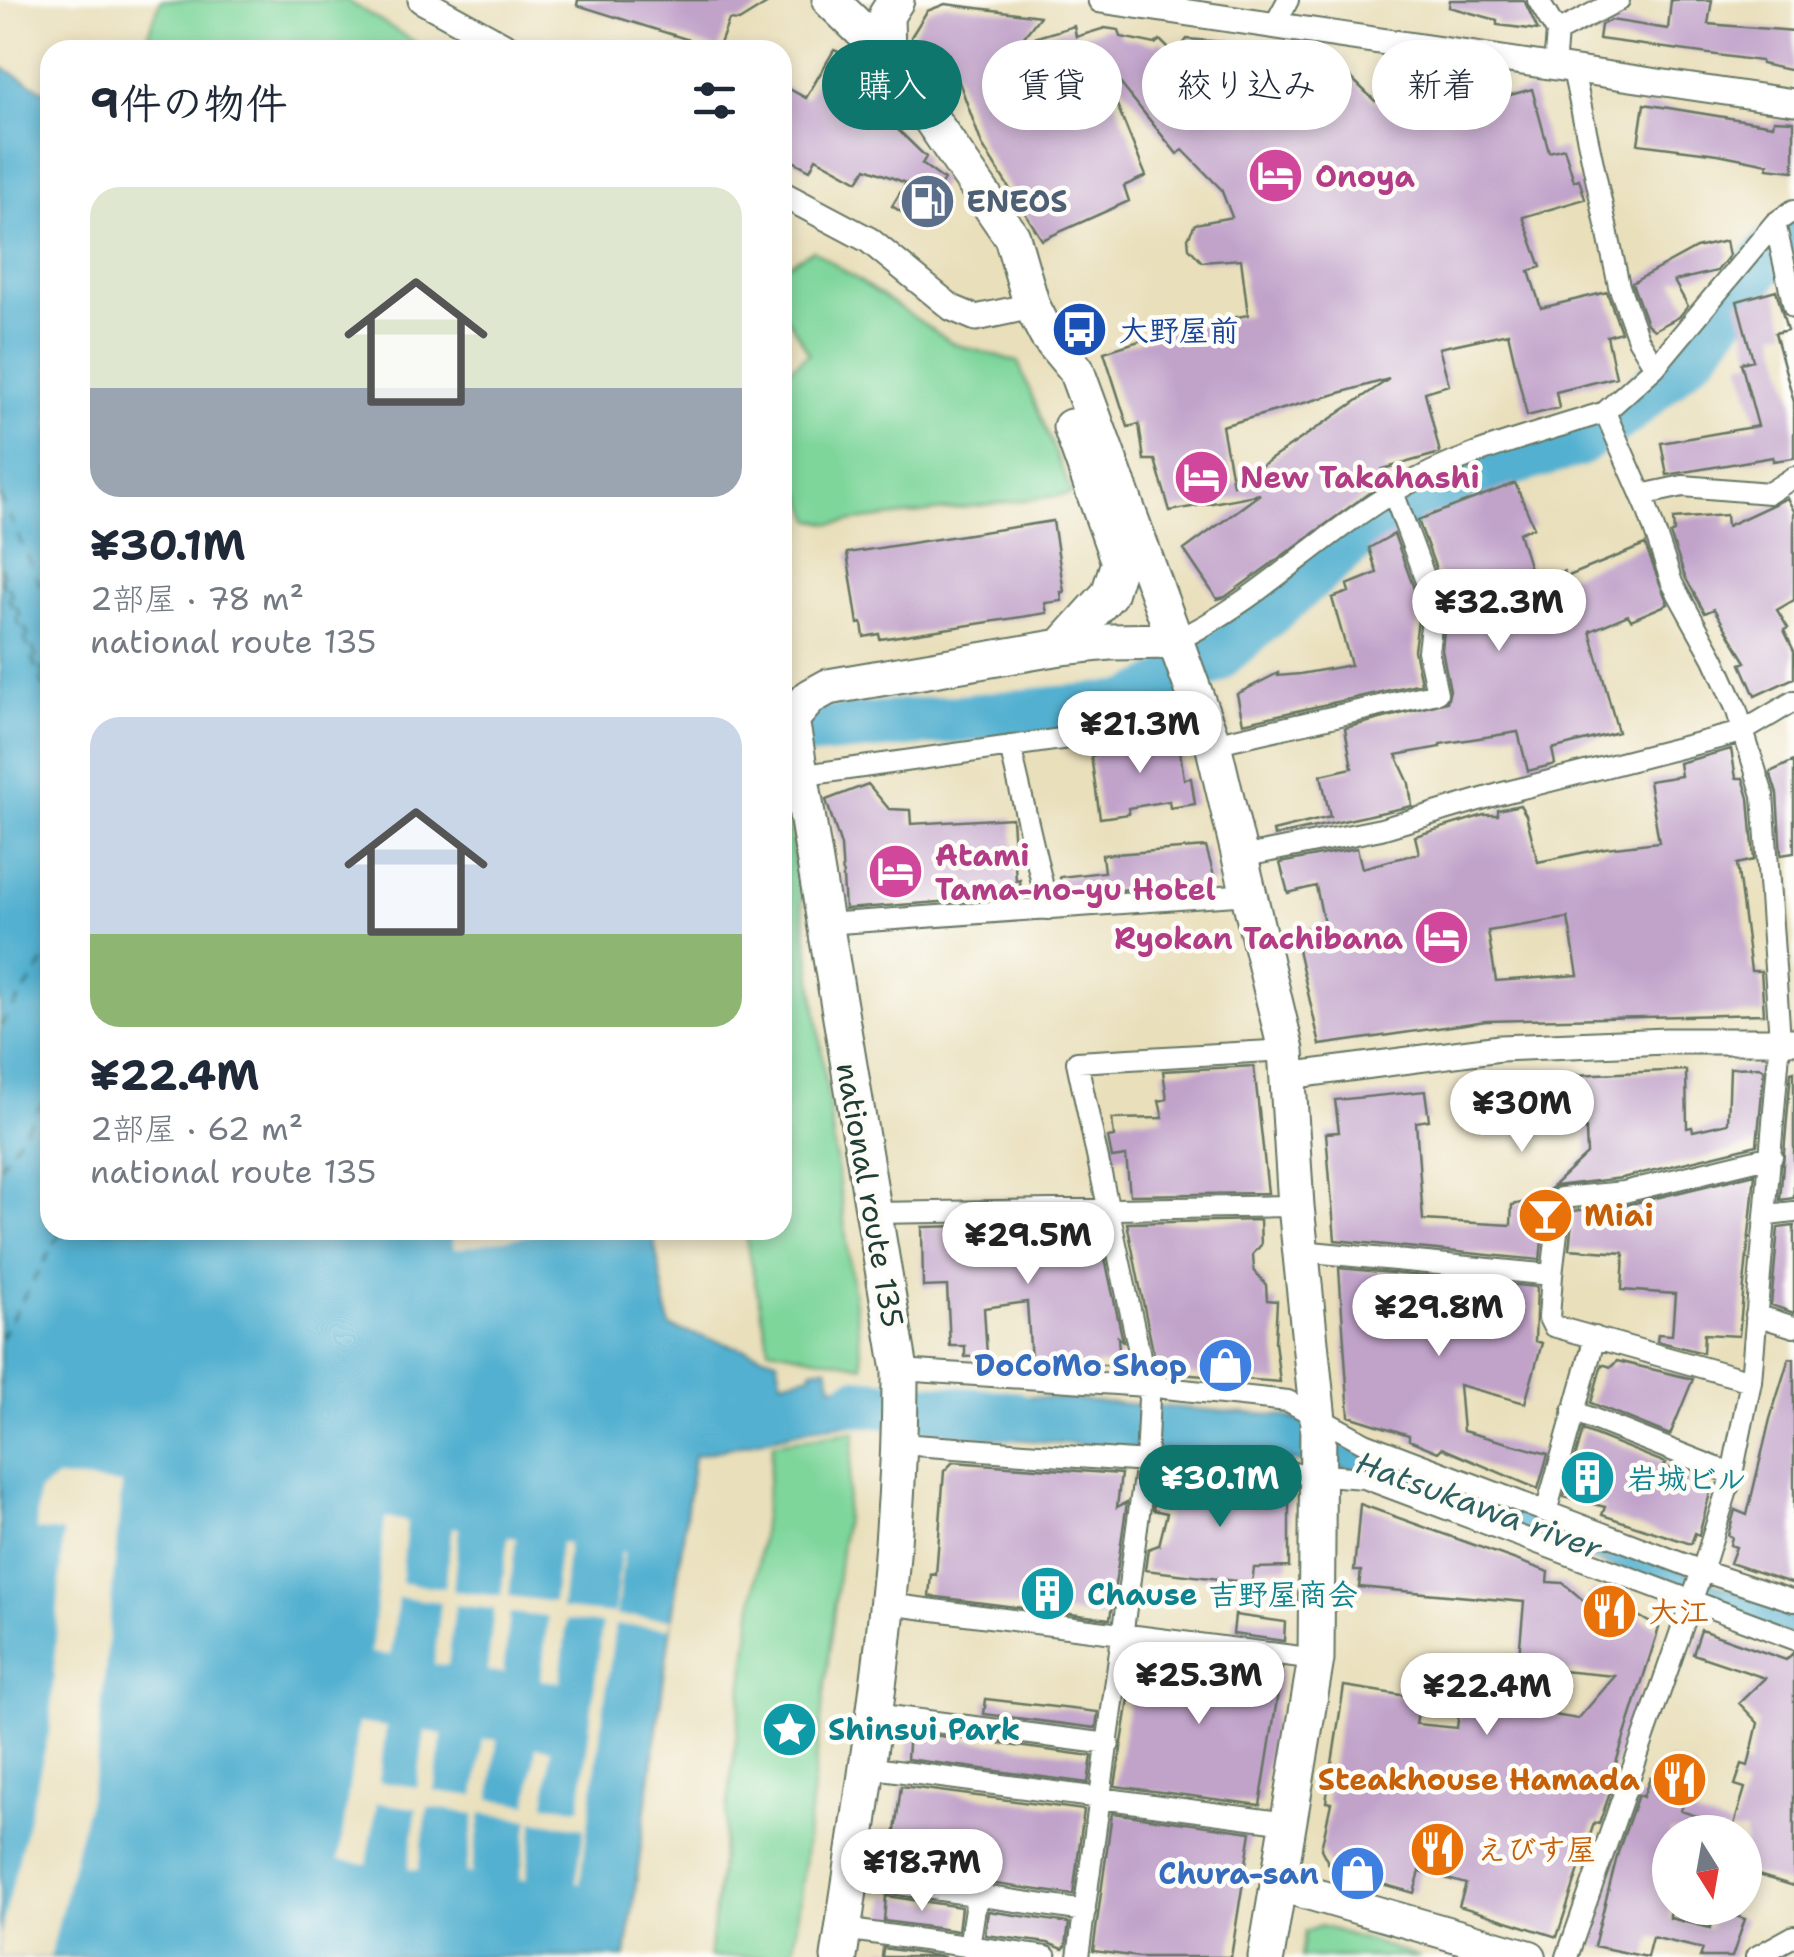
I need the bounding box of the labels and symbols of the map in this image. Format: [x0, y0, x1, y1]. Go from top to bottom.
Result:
hotel icon: Onoya [1246, 146, 1306, 206]
place label: Onoya [1315, 156, 1416, 197]
fuel station icon: ENEOS [897, 171, 957, 231]
place label: ENEOS [966, 181, 1067, 222]
bus stop icon: 大野屋前 [1050, 300, 1110, 360]
place label: 大野屋前 [1119, 310, 1239, 351]
hotel icon: New Takahashi [1171, 447, 1231, 507]
place label: New Takahashi [1240, 457, 1480, 498]
pin: ¥32.3M [1418, 569, 1580, 654]
pin: ¥21.3M [1059, 691, 1221, 776]
place label: Atami Tama-no-yu Hotel [935, 835, 1216, 910]
hotel icon: Atami Tama-no-yu Hotel [866, 842, 926, 902]
hotel icon: Ryokan Tachibana [1412, 908, 1472, 968]
place label: Ryokan Tachibana [1114, 918, 1404, 959]
street label: national route 135 [827, 1059, 913, 1331]
pin: ¥30M [1463, 1070, 1581, 1155]
bar icon: Miai [1515, 1185, 1575, 1245]
place label: Miai [1584, 1195, 1654, 1236]
pin: ¥29.5M [947, 1202, 1109, 1287]
pin: ¥29.8M [1358, 1274, 1520, 1359]
shop icon: DoCoMo Shop [1196, 1335, 1256, 1395]
place label: DoCoMo Shop [974, 1345, 1187, 1386]
water label: Hatsukawa river [1350, 1441, 1609, 1570]
pin: ¥30.1M [1139, 1445, 1301, 1530]
building icon: 岩城ビル [1558, 1448, 1618, 1508]
place label: 岩城ビル [1627, 1458, 1746, 1499]
building icon: Chause 吉野屋商会 [1018, 1564, 1078, 1624]
place label: Chause 吉野屋商会 [1087, 1574, 1358, 1615]
restaurant icon: 大江 [1580, 1581, 1640, 1641]
place label: 大江 [1649, 1591, 1709, 1632]
pin: ¥25.3M [1118, 1642, 1280, 1727]
pin: ¥22.4M [1406, 1653, 1568, 1738]
place icon: Shinsui Park [759, 1699, 819, 1759]
place label: Shinsui Park [828, 1709, 1020, 1750]
restaurant icon: Steakhouse Hamada [1649, 1749, 1709, 1809]
place label: Steakhouse Hamada [1318, 1759, 1640, 1800]
north arrow [1652, 1815, 1762, 1925]
restaurant icon: えびす屋 [1408, 1819, 1468, 1879]
pin: ¥18.7M [841, 1829, 1003, 1914]
place label: えびす屋 [1477, 1829, 1596, 1870]
shop icon: Chura-san [1328, 1843, 1388, 1903]
place label: Chura-san [1158, 1853, 1319, 1894]

